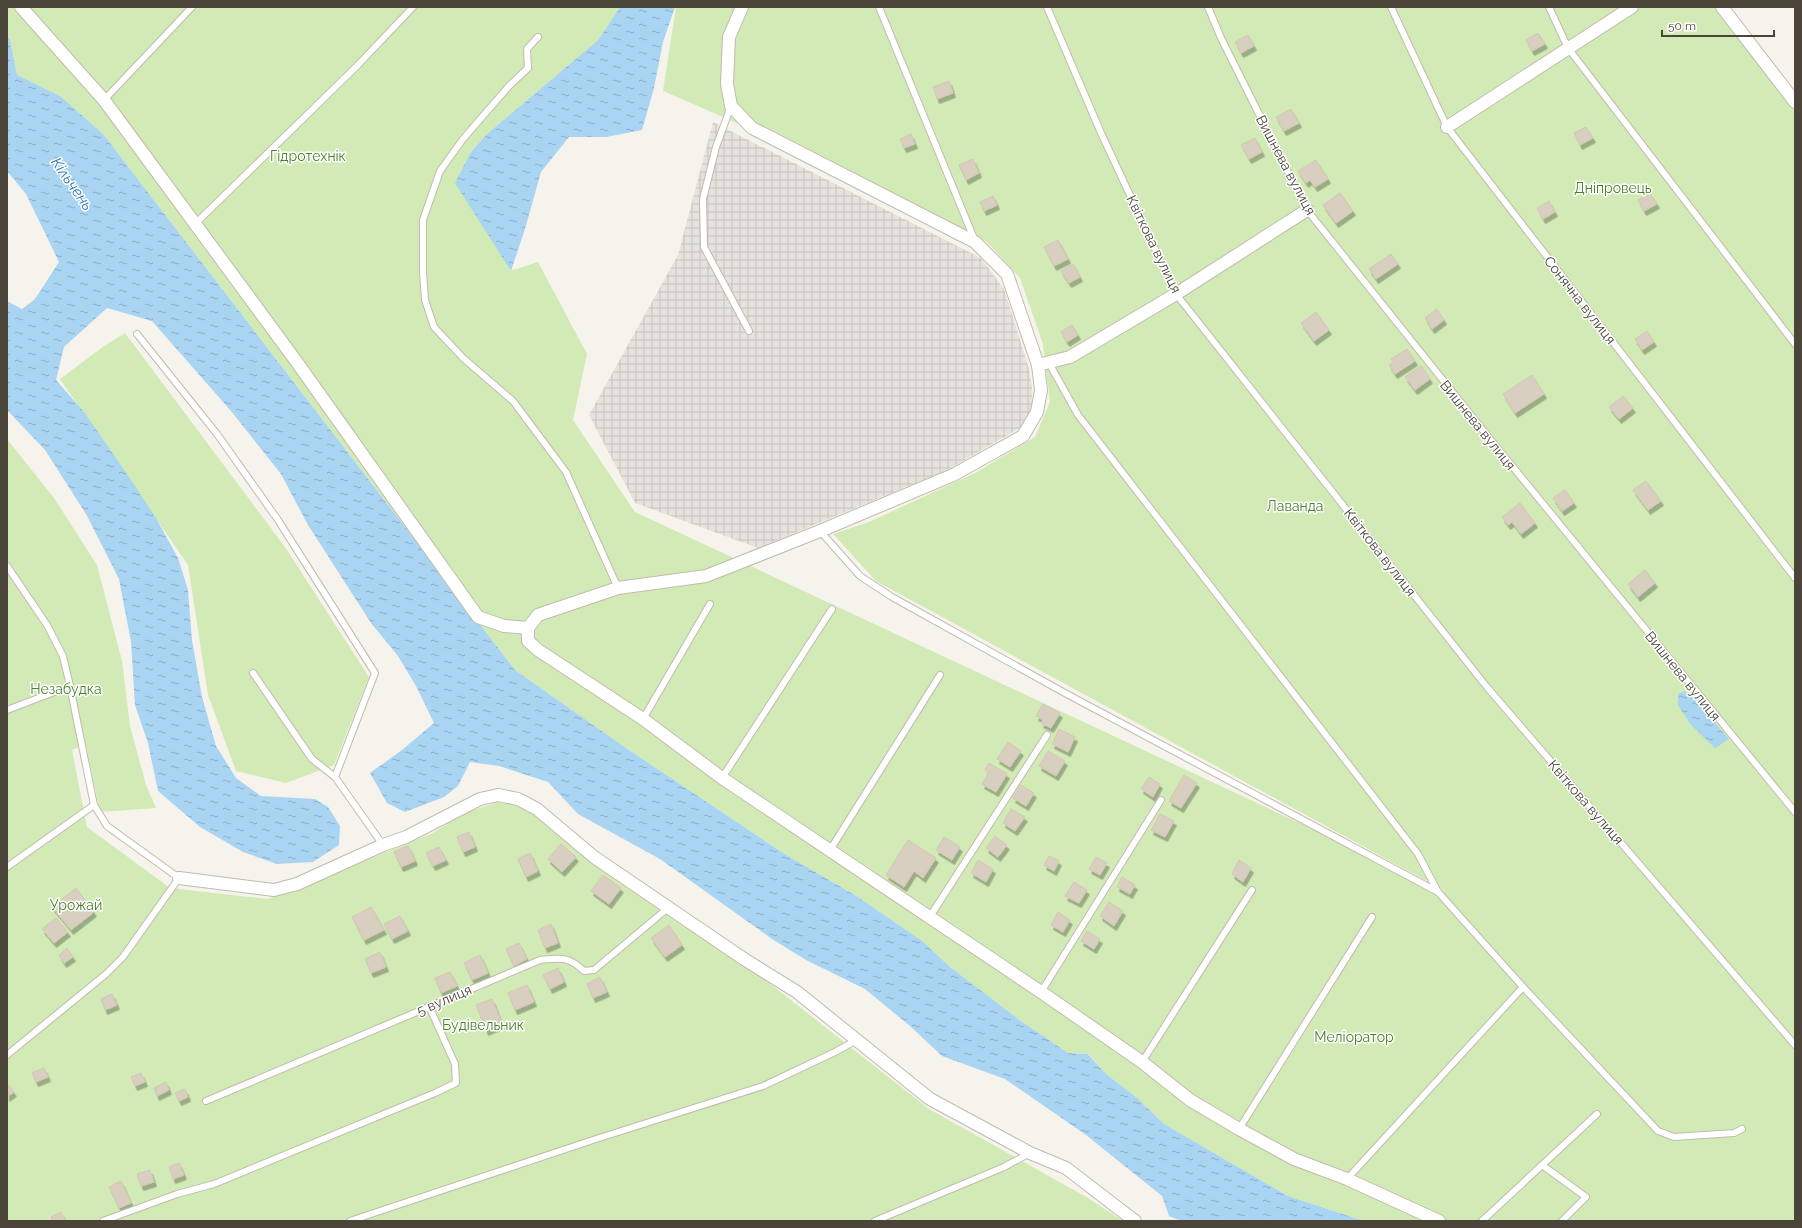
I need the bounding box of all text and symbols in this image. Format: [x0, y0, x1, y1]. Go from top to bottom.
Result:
scale bar [1662, 12, 1774, 38]
text: 50 m [1668, 19, 1696, 33]
street label: Вишнева вулиця [1253, 112, 1319, 218]
park label: Гідротехнік [270, 148, 346, 164]
water label: Кільчень [47, 154, 97, 214]
park label: Дніпровець [1574, 180, 1652, 196]
street label: Квіткова вулиця [1123, 193, 1185, 295]
street label: Сонячна вулиця [1541, 253, 1619, 347]
street label: Вишнева вулиця [1437, 377, 1519, 473]
park label: Лаванда [1267, 498, 1323, 514]
street label: Квіткова вулиця [1341, 505, 1419, 599]
street label: Вишнева вулиця [1642, 628, 1724, 724]
park label: Незабудка [30, 681, 102, 697]
street label: Квіткова вулиця [1545, 756, 1627, 848]
park label: Урожай [50, 897, 102, 913]
street label: 5 вулиця [414, 981, 474, 1019]
park label: Будівельник [442, 1017, 524, 1033]
park label: Меліоратор [1314, 1029, 1394, 1045]

